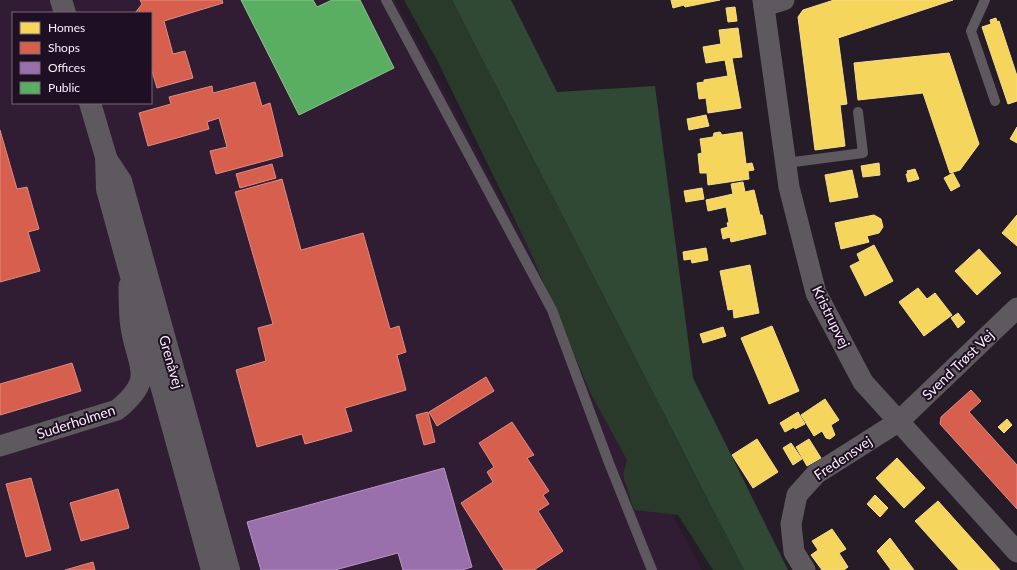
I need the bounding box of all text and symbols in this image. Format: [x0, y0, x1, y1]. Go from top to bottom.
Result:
legend [12, 12, 152, 104]
text: Homes [48, 20, 85, 35]
text: Shops [48, 40, 80, 55]
text: Offices [48, 60, 85, 75]
text: Public [48, 80, 80, 95]
street label: Kristrupvej [809, 283, 854, 351]
street label: Svend Trøst Vej [918, 326, 997, 403]
street label: Grenåvej [156, 333, 187, 391]
street label: Suderholmen [35, 401, 117, 442]
street label: Fredensvej [810, 432, 875, 483]

